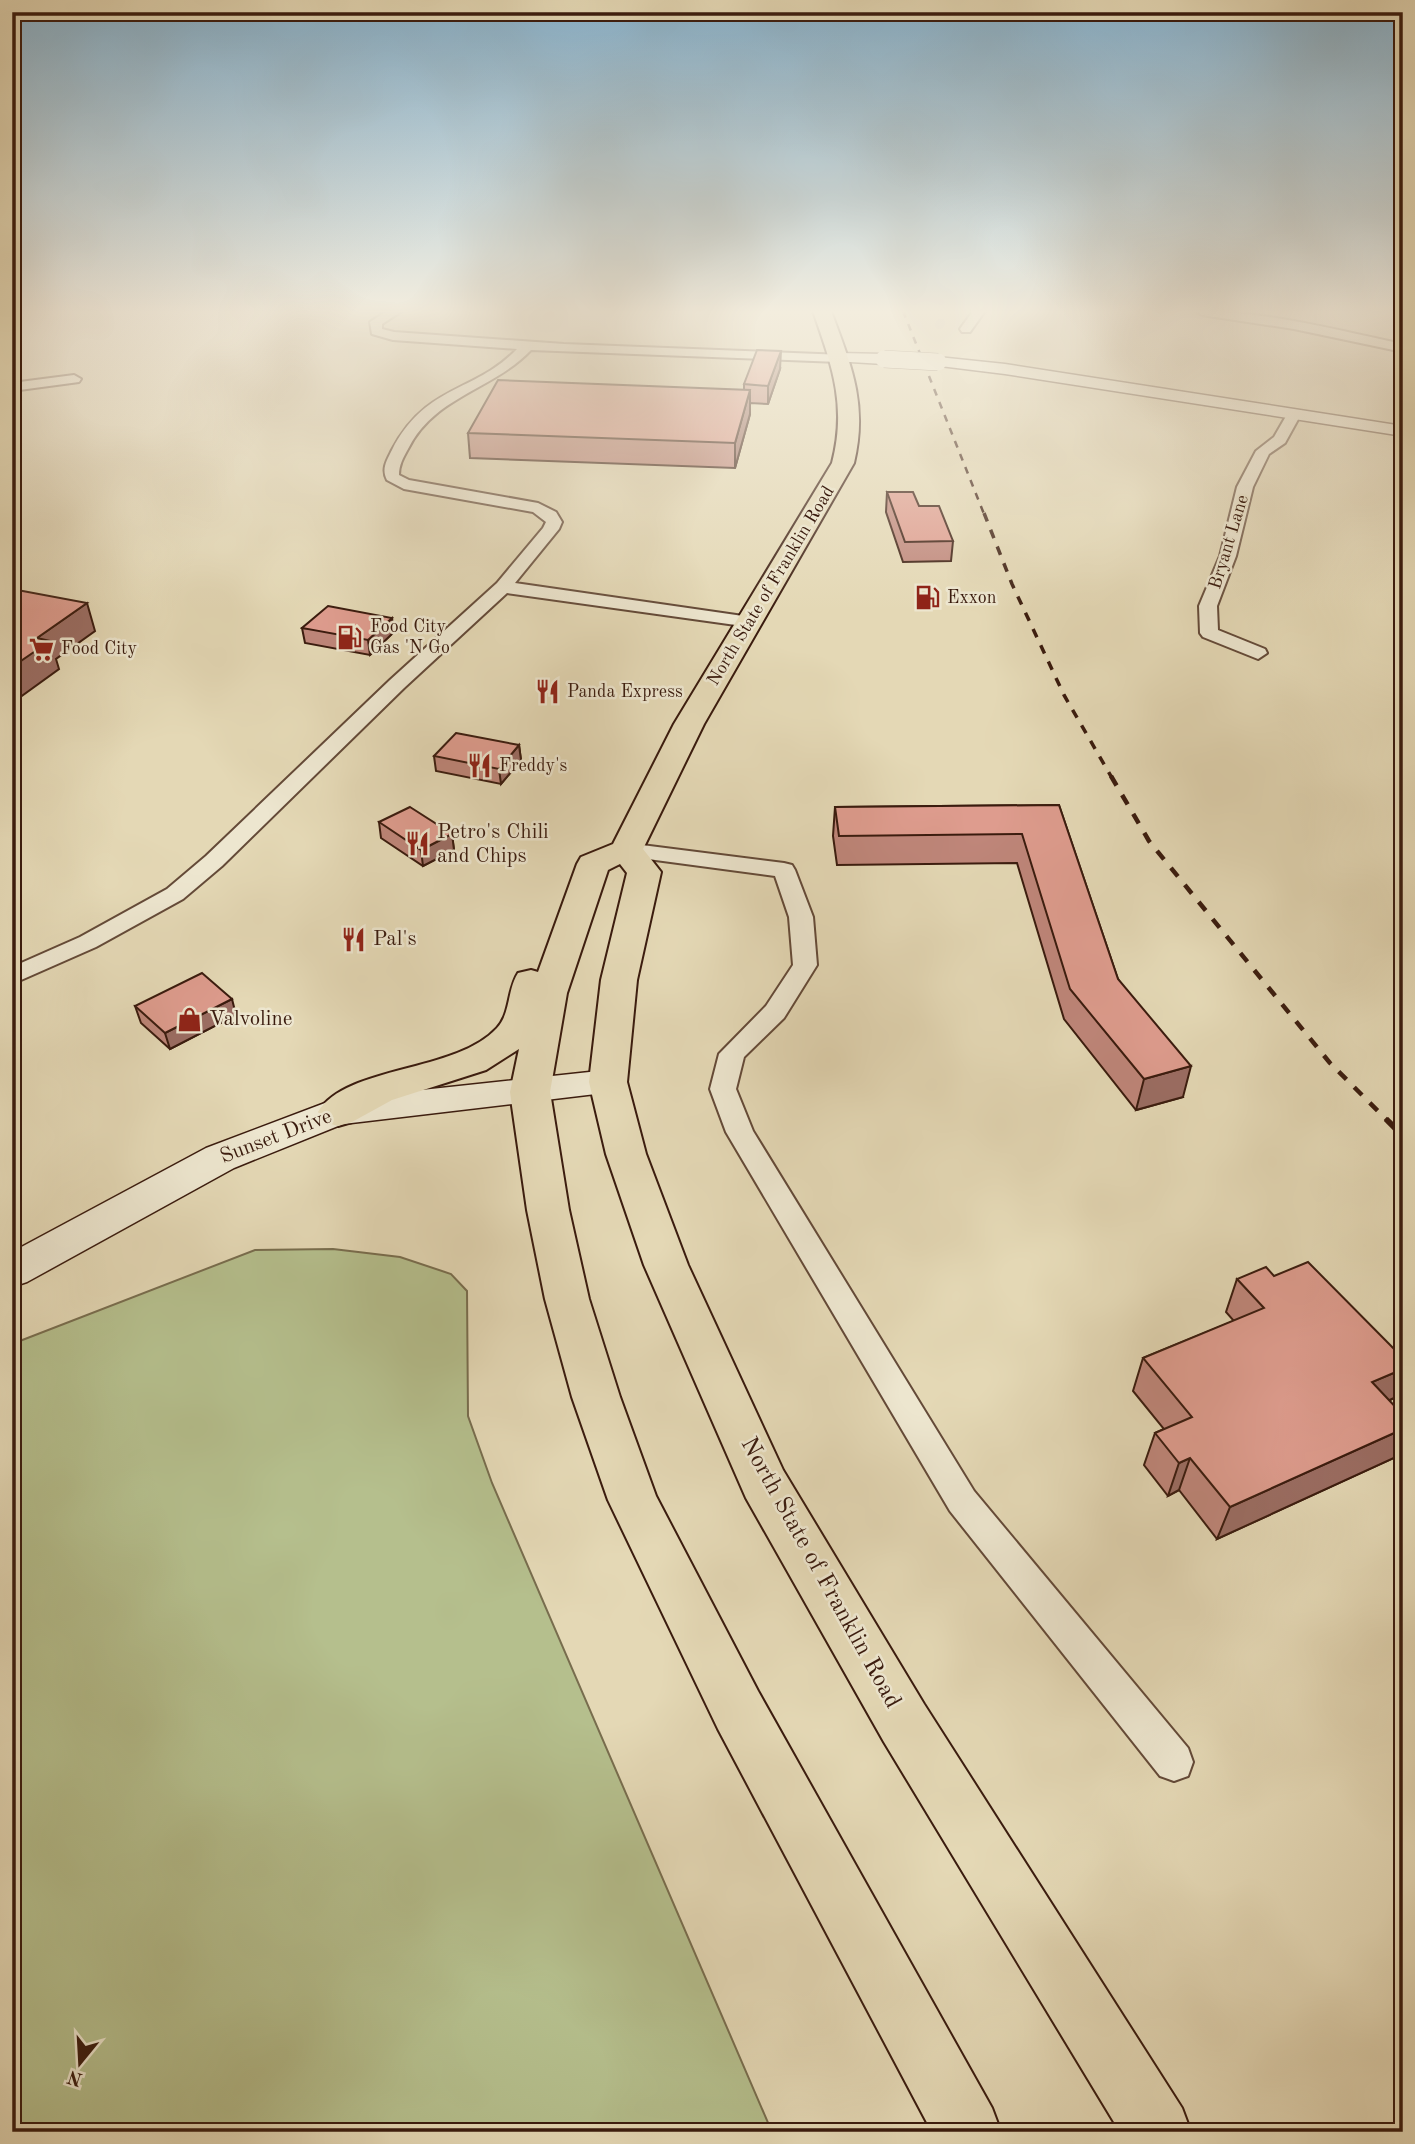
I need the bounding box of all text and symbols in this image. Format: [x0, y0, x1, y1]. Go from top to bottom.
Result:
street label: North State of Franklin Road [704, 483, 838, 689]
street label: Bryant Lane [1206, 493, 1252, 591]
fuel station icon: Exxon [913, 584, 941, 612]
place label: Exxon [947, 589, 997, 607]
place label: Food City Gas 'N Go [370, 618, 450, 657]
fuel station icon: Food City Gas 'N Go [336, 623, 364, 651]
supermarket icon: Food City [27, 635, 55, 663]
place label: Food City [61, 640, 137, 658]
restaurant icon: Panda Express [533, 678, 561, 706]
place label: Panda Express [567, 683, 683, 701]
restaurant icon: Freddy's [465, 752, 493, 780]
place label: Freddy's [499, 757, 567, 775]
place label: Petro's Chili and Chips [437, 822, 549, 867]
restaurant icon: Petro's Chili and Chips [403, 830, 431, 858]
restaurant icon: Pal's [339, 925, 367, 953]
place label: Pal's [373, 929, 417, 950]
shop icon: Valvoline [175, 1005, 203, 1033]
place label: Valvoline [209, 1009, 292, 1030]
street label: Sunset Drive [217, 1106, 335, 1168]
street label: North State of Franklin Road [735, 1433, 905, 1713]
north arrow [46, 2028, 116, 2098]
text: N [65, 2065, 85, 2088]

